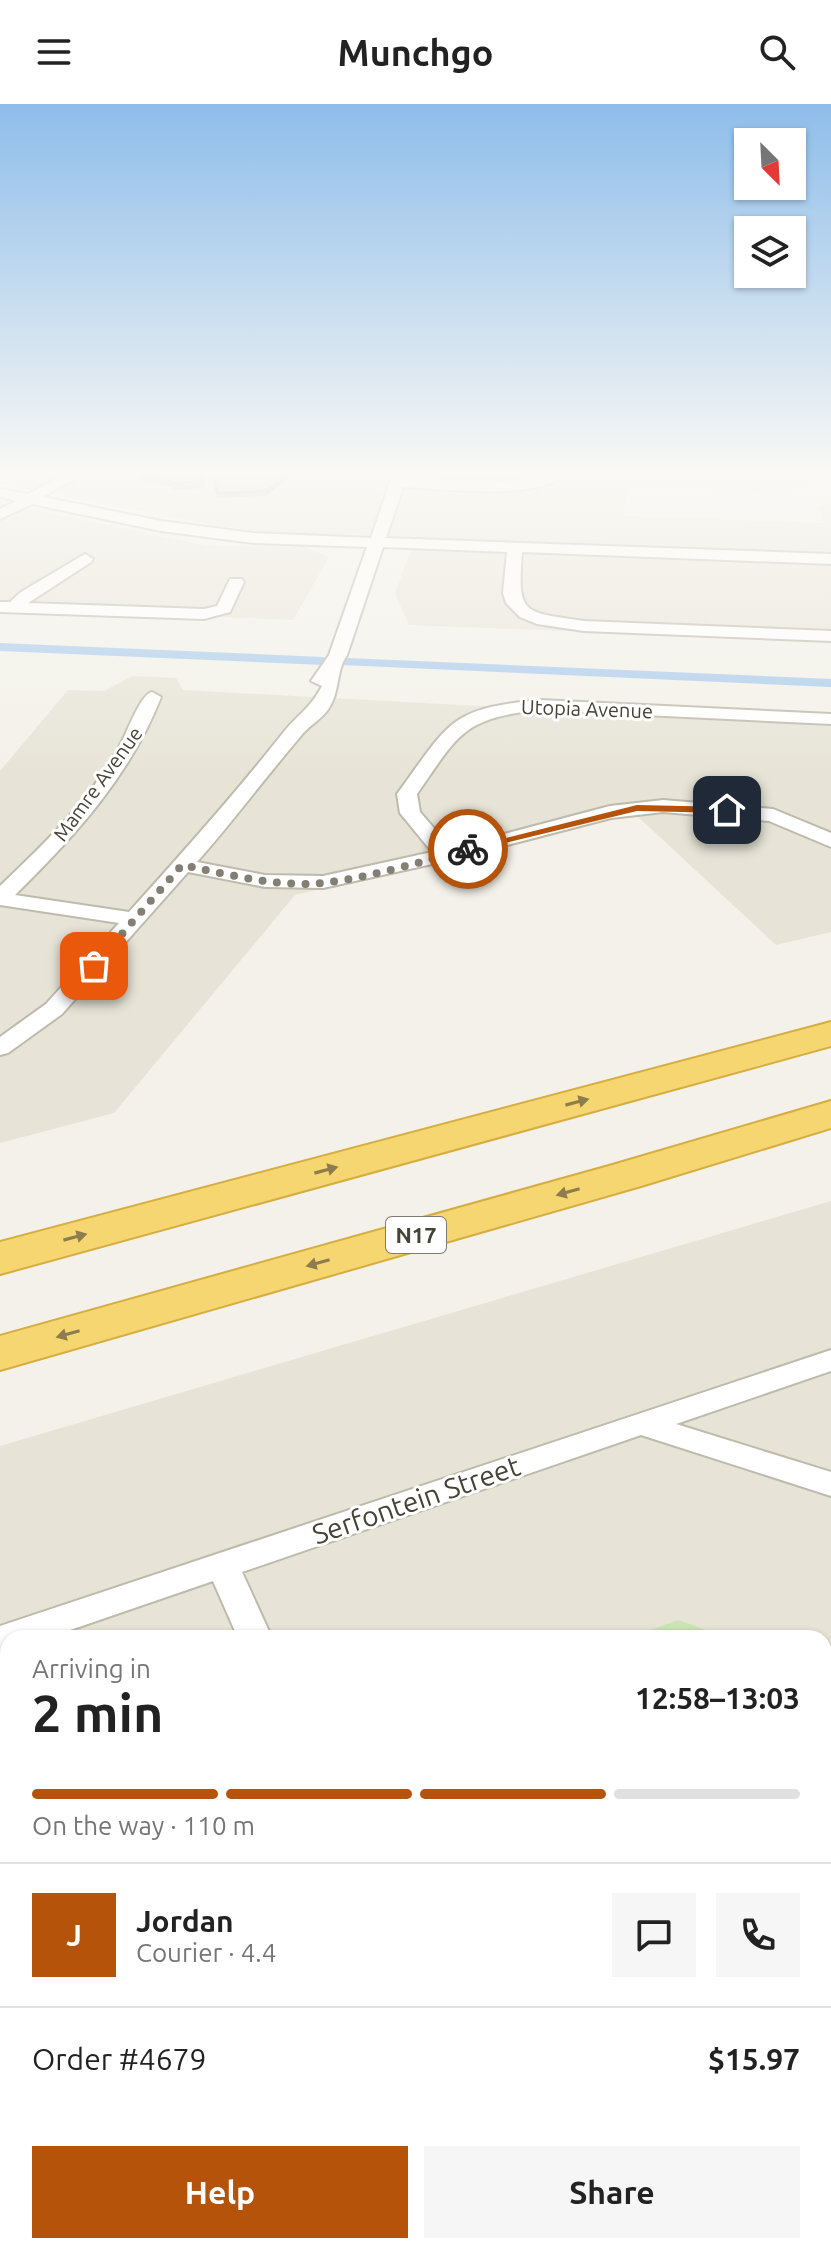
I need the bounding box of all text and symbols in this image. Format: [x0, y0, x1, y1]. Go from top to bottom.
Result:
icon: menu [32, 30, 76, 74]
icon: search [755, 30, 799, 74]
text: Munchgo [338, 32, 493, 73]
north arrow [734, 128, 806, 200]
map controls [734, 128, 806, 288]
button: layers [734, 216, 806, 288]
street label: Utopia Avenue [521, 695, 653, 722]
street label: Mamre Avenue [48, 722, 147, 845]
pin [693, 776, 761, 844]
icon: home [705, 788, 749, 832]
courier [428, 809, 508, 889]
icon: bike [446, 827, 490, 871]
pin [60, 932, 128, 1000]
icon: bag [72, 944, 116, 988]
one-way arrow [566, 1095, 590, 1108]
one-way arrow [314, 1163, 339, 1175]
one-way arrow [556, 1186, 580, 1199]
road number: N17 [386, 1217, 446, 1253]
one-way arrow [63, 1231, 88, 1243]
one-way arrow [306, 1257, 330, 1270]
one-way arrow [56, 1328, 80, 1341]
street label: Serfontein Street [308, 1449, 524, 1550]
text: Arriving in [32, 1654, 151, 1683]
text: 12:58–13:03 [635, 1681, 800, 1715]
text: 2 min [32, 1684, 163, 1742]
text: On the way · 110 m [32, 1811, 255, 1840]
button: chat [612, 1893, 696, 1977]
button: phone [716, 1893, 800, 1977]
text: Jordan [136, 1904, 234, 1938]
text: J [66, 1918, 82, 1952]
text: Courier · 4.4 [136, 1938, 276, 1967]
text: Order #4679 [32, 2042, 206, 2076]
text: $15.97 [708, 2042, 800, 2076]
button: Help [32, 2146, 408, 2238]
button: Share [424, 2146, 800, 2238]

